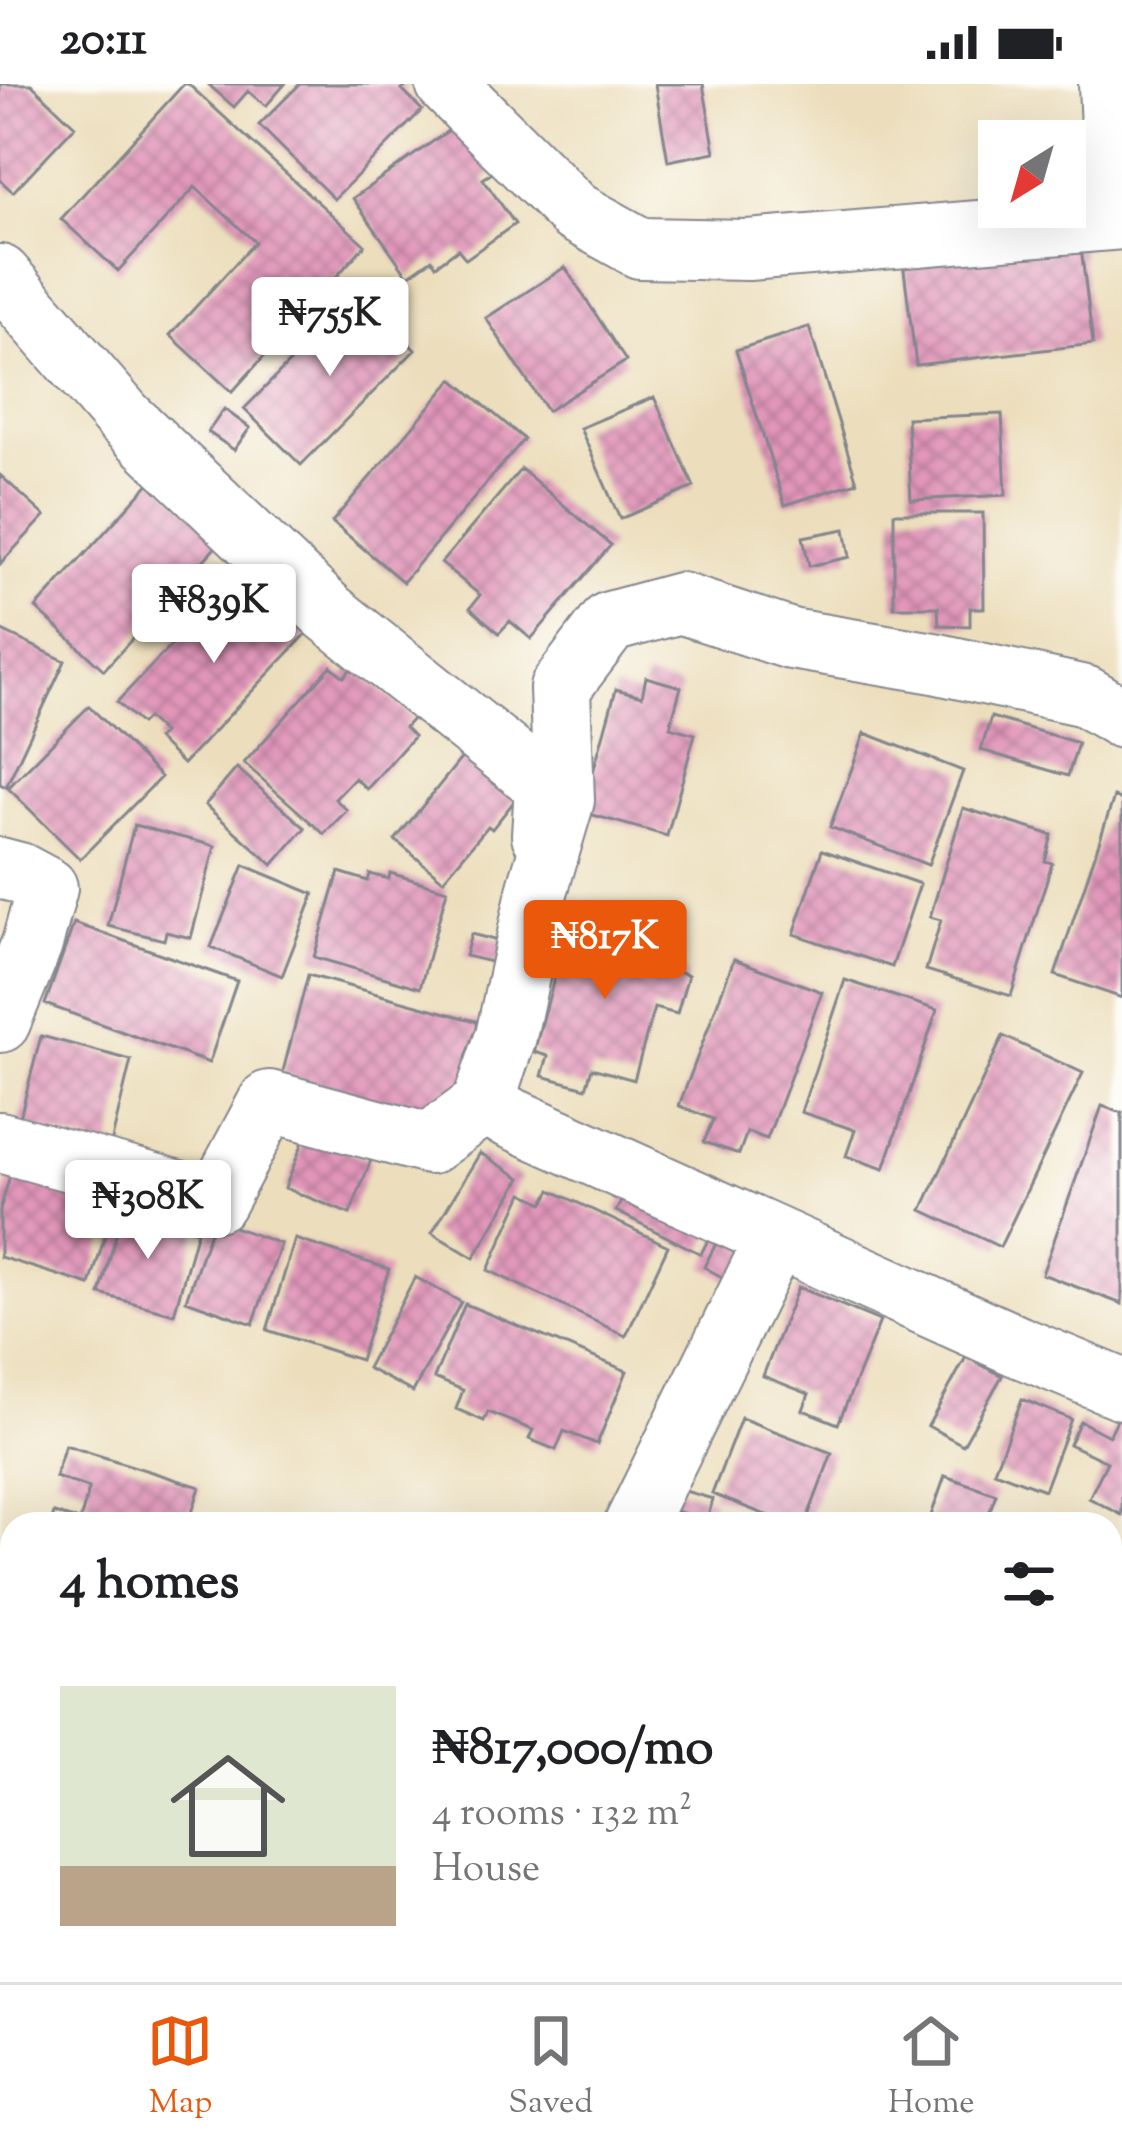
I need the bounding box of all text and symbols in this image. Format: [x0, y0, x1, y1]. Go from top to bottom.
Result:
text: 20:11 [60, 10, 147, 75]
north arrow [978, 120, 1086, 228]
map controls [978, 120, 1086, 228]
pin: ₦755K [246, 277, 414, 379]
text: ₦755K [279, 288, 381, 344]
pin: ₦839K [130, 564, 298, 666]
text: ₦839K [159, 575, 269, 631]
pin: ₦817K [521, 900, 689, 1002]
text: ₦817K [551, 911, 659, 967]
pin: ₦308K [64, 1160, 232, 1262]
text: ₦308K [92, 1171, 204, 1227]
text: 4 homes [60, 1548, 239, 1621]
icon: filters [996, 1551, 1062, 1617]
text: ₦817,000/mo [432, 1714, 713, 1787]
icon: home [156, 1734, 300, 1878]
text: 4 rooms · 132 m² [432, 1787, 692, 1843]
text: House [432, 1843, 540, 1899]
tab: Map [147, 2008, 213, 2128]
tab: Saved [508, 2008, 593, 2128]
tab: Home [888, 2008, 975, 2128]

